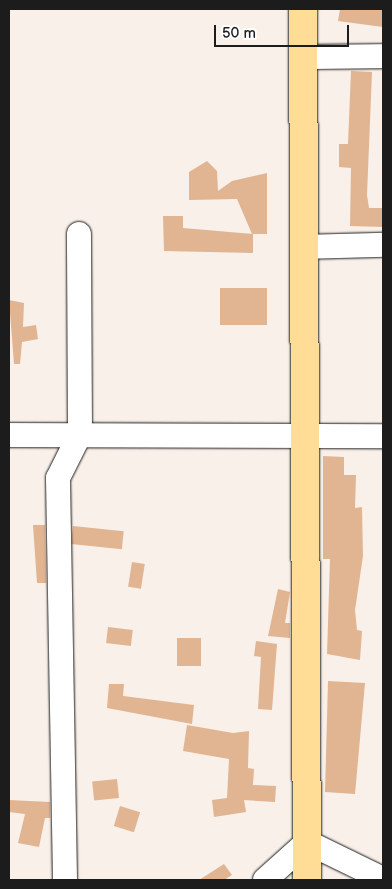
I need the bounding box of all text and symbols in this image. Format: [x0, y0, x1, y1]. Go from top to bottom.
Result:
scale bar [217, 15, 352, 47]
text: 50 m [222, 24, 256, 43]

